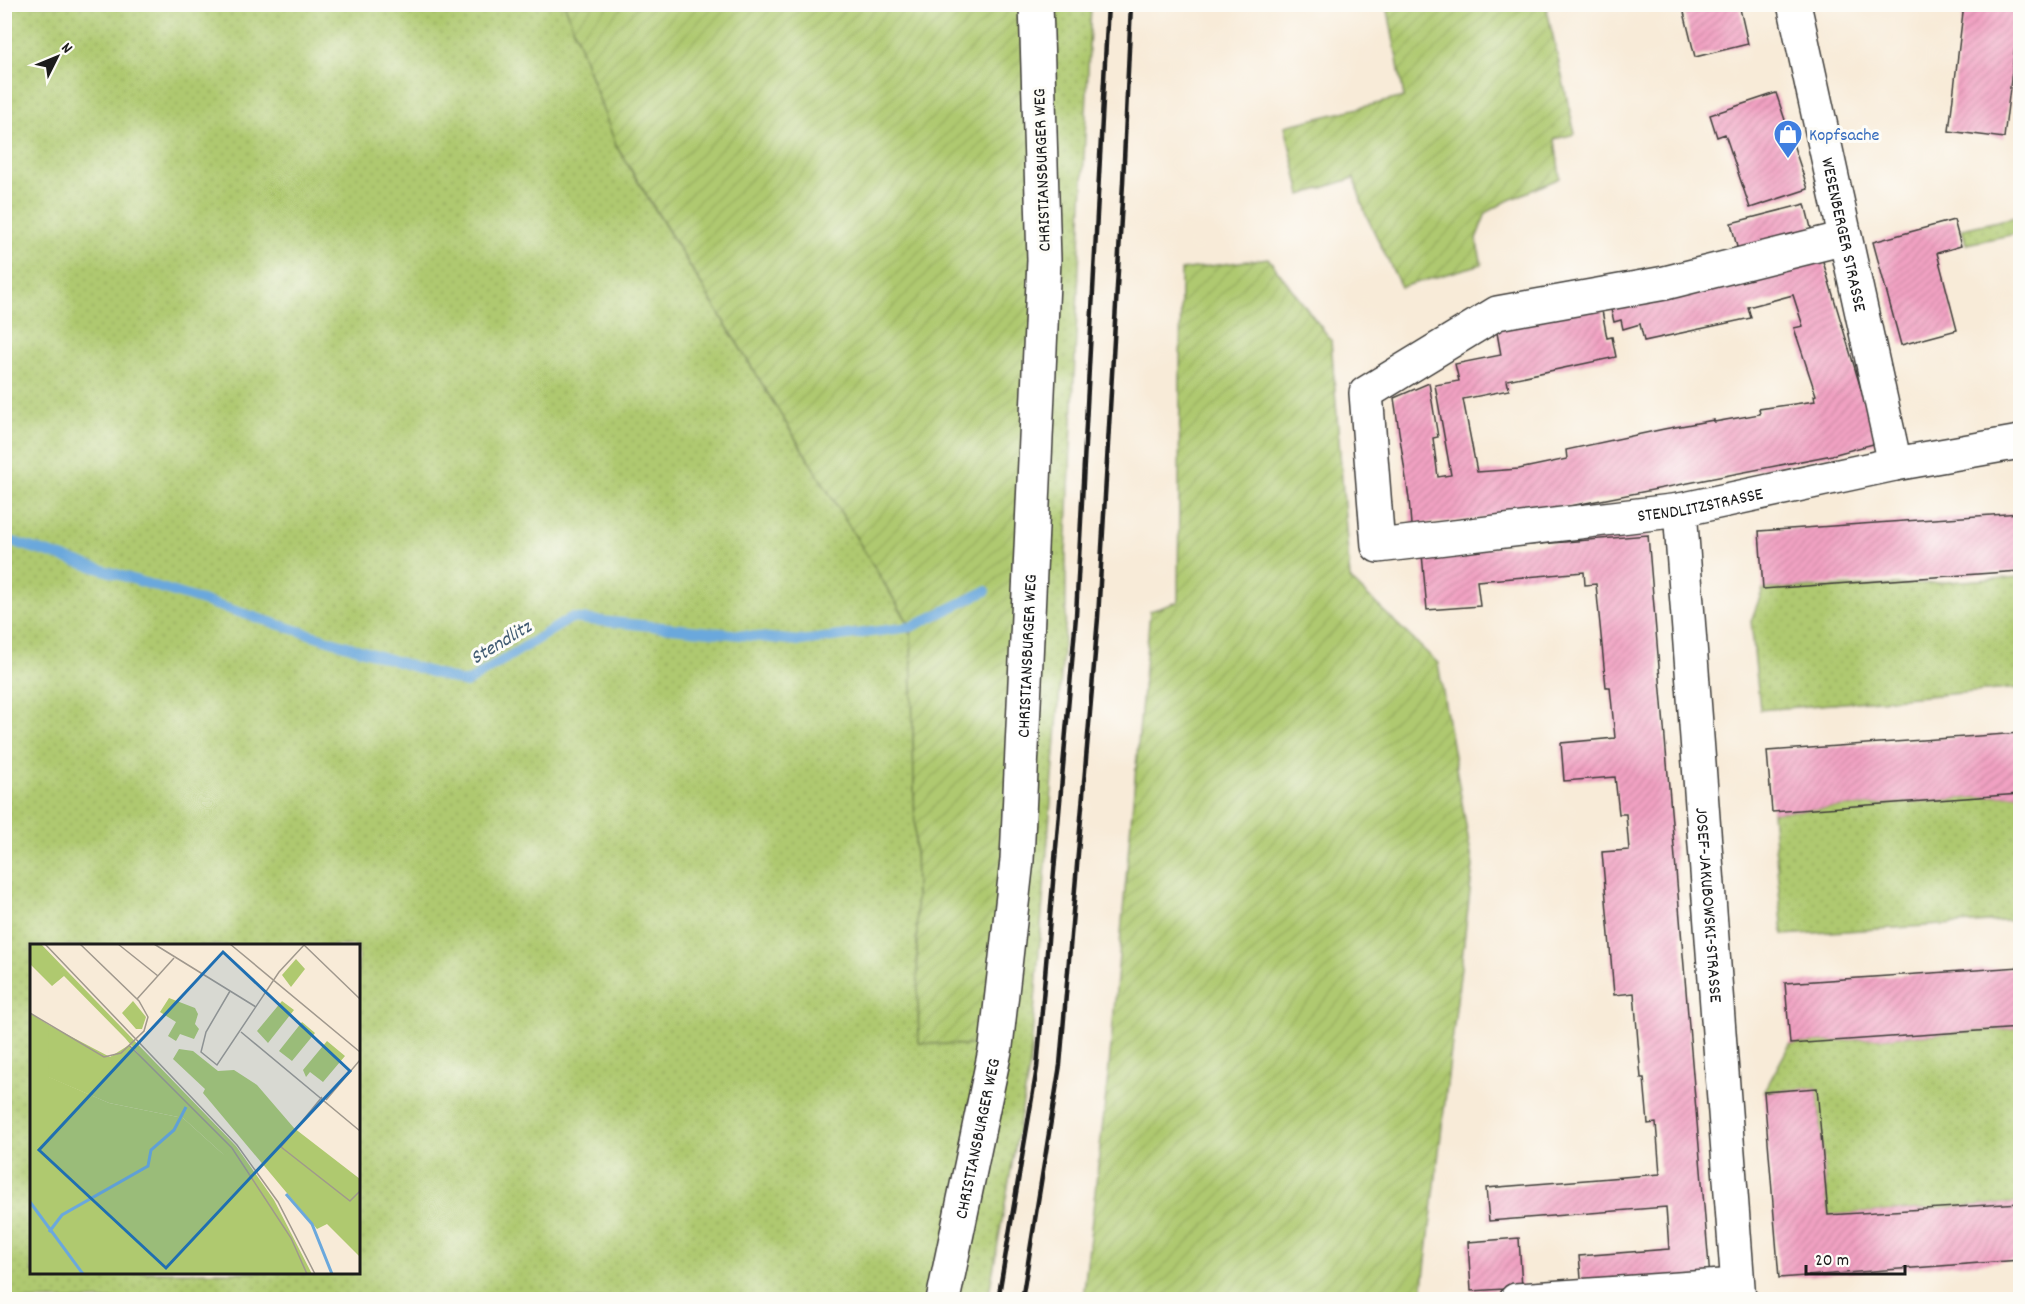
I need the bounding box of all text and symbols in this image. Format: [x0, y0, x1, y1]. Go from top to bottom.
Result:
north arrow [27, 27, 87, 87]
text: N [55, 38, 77, 59]
street label: CHRISTIANSBURGER WEG [1028, 88, 1059, 252]
shop icon: Kopfsache [1772, 118, 1804, 160]
place label: Kopfsache [1809, 124, 1879, 149]
street label: WESENBERGER STRASSE [1813, 156, 1871, 314]
street label: STENDLITZSTRASSE [1636, 483, 1766, 530]
street label: CHRISTIANSBURGER WEG [1013, 574, 1045, 738]
water label: Stendlitz [466, 614, 539, 673]
street label: JOSEF-JAKUBOWSKI-STRASSE [1687, 807, 1727, 1004]
inset map [30, 944, 360, 1274]
street label: CHRISTIANSBURGER WEG [950, 1056, 1008, 1222]
scale bar [1806, 1238, 1905, 1276]
text: 20 m [1815, 1249, 1849, 1274]

